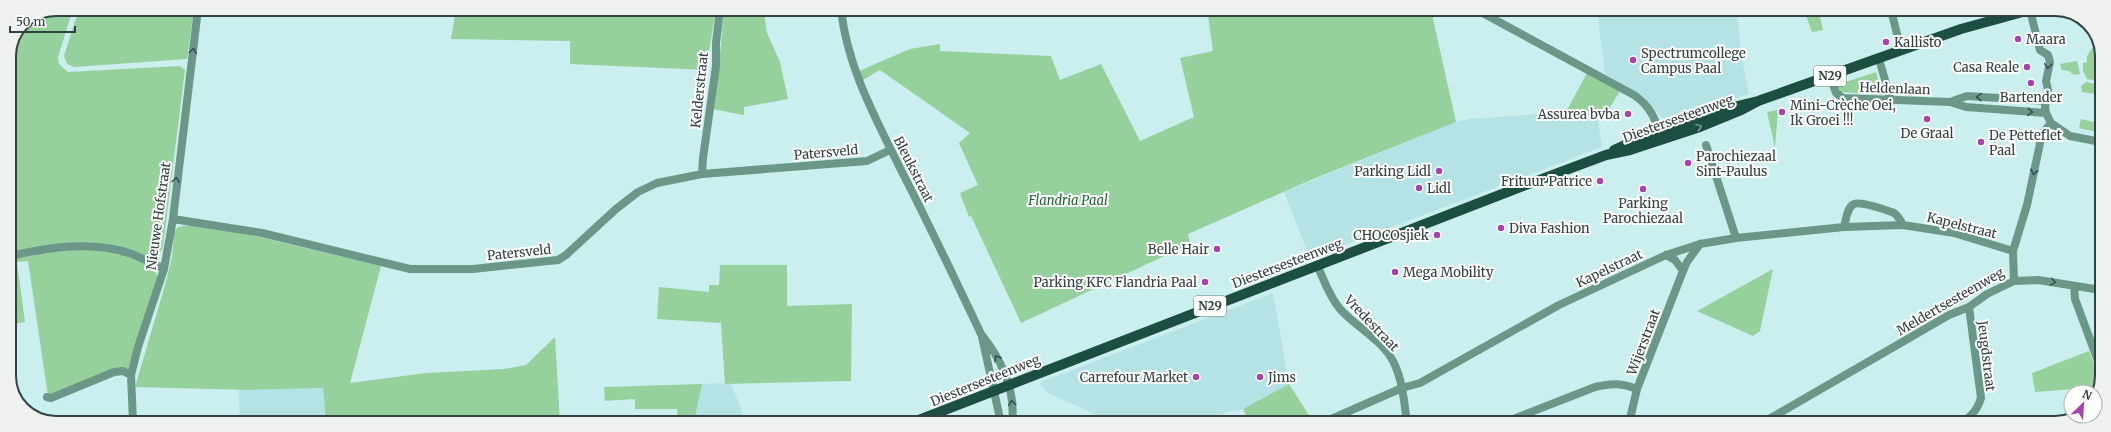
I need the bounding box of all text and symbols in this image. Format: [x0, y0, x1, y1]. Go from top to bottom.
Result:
scale bar [10, 8, 75, 34]
text: 50 m [16, 14, 45, 29]
place label: Maara [2026, 31, 2066, 48]
place label: Kallisto [1894, 34, 1942, 51]
marker: Maara [2013, 34, 2023, 44]
marker: Kallisto [1881, 37, 1891, 47]
place label: Spectrumcollege Campus Paal [1641, 45, 1746, 77]
one-way arrow [188, 48, 197, 54]
street label: Kelderstraat [687, 51, 712, 129]
marker: Spectrumcollege Campus Paal [1628, 55, 1638, 65]
place label: Casa Reale [1953, 59, 2019, 76]
marker: Casa Reale [2022, 62, 2032, 72]
one-way arrow [2044, 63, 2053, 69]
road number: N29 [1814, 66, 1846, 86]
marker: Bartender [2026, 78, 2036, 88]
street label: Heldenlaan [1859, 79, 1931, 98]
place label: Bartender [2000, 89, 2062, 106]
street label: Diestersesteenweg [1620, 90, 1736, 146]
one-way arrow [1976, 92, 1982, 101]
place label: Mini-Crèche Oei, Ik Groei !!! [1790, 97, 1896, 129]
place label: Assurea bvba [1537, 106, 1620, 123]
marker: Mini-Crèche Oei, Ik Groei !!! [1777, 107, 1787, 117]
one-way arrow [2027, 107, 2033, 116]
marker: Assurea bvba [1623, 109, 1633, 119]
marker: De Graal [1922, 114, 1932, 124]
one-way arrow [1696, 123, 1703, 131]
place label: De Graal [1900, 125, 1954, 142]
place label: De Petteflet Paal [1989, 127, 2062, 159]
street label: Bleukstraat [890, 133, 937, 205]
marker: De Petteflet Paal [1976, 137, 1986, 147]
street label: Patersveld [793, 141, 859, 164]
place label: Parochiezaal Sint-Paulus [1696, 148, 1776, 180]
marker: Parochiezaal Sint-Paulus [1683, 158, 1693, 168]
street label: Nieuwe Hofstraat [143, 161, 174, 271]
place label: Parking Lidl [1354, 163, 1431, 180]
marker: Parking Lidl [1434, 166, 1444, 176]
one-way arrow [2030, 169, 2038, 176]
place label: Frituur Patrice [1501, 173, 1592, 190]
marker: Frituur Patrice [1595, 176, 1605, 186]
one-way arrow [171, 177, 180, 183]
place label: Lidl [1427, 180, 1451, 197]
marker: Lidl [1414, 183, 1424, 193]
marker: Parking Parochiezaal [1638, 184, 1648, 194]
park label: Flandria Paal [1027, 192, 1108, 209]
place label: Parking Parochiezaal [1603, 195, 1683, 227]
street label: Kapelstraat [1925, 209, 1999, 242]
place label: Diva Fashion [1509, 220, 1590, 237]
marker: Diva Fashion [1496, 223, 1506, 233]
place label: CHOCOsjiek [1353, 227, 1430, 244]
marker: CHOCOsjiek [1432, 230, 1442, 240]
street label: Diestersesteenweg [1230, 235, 1345, 292]
street label: Patersveld [486, 241, 552, 264]
place label: Belle Hair [1148, 241, 1209, 258]
marker: Belle Hair [1212, 244, 1222, 254]
street label: Kapelstraat [1573, 246, 1645, 291]
place label: Mega Mobility [1403, 264, 1494, 281]
street label: Meldertsesteenweg [1893, 264, 2007, 339]
marker: Mega Mobility [1390, 267, 1400, 277]
place label: Parking KFC Flandria Paal [1034, 274, 1197, 291]
marker: Parking KFC Flandria Paal [1200, 277, 1210, 287]
one-way arrow [2050, 277, 2056, 286]
street label: Vredestraat [1340, 291, 1403, 355]
road number: N29 [1194, 296, 1226, 316]
street label: Wijerstraat [1623, 307, 1664, 379]
street label: Jeugdstraat [1974, 319, 1999, 392]
street label: Diestersesteenweg [928, 351, 1043, 410]
one-way arrow [994, 355, 1001, 362]
place label: Carrefour Market [1080, 369, 1188, 386]
place label: Jims [1267, 369, 1296, 386]
marker: Carrefour Market [1191, 372, 1201, 382]
marker: Jims [1255, 372, 1265, 382]
north arrow [2063, 384, 2103, 424]
text: N [2080, 387, 2094, 403]
one-way arrow [1008, 400, 1017, 406]

